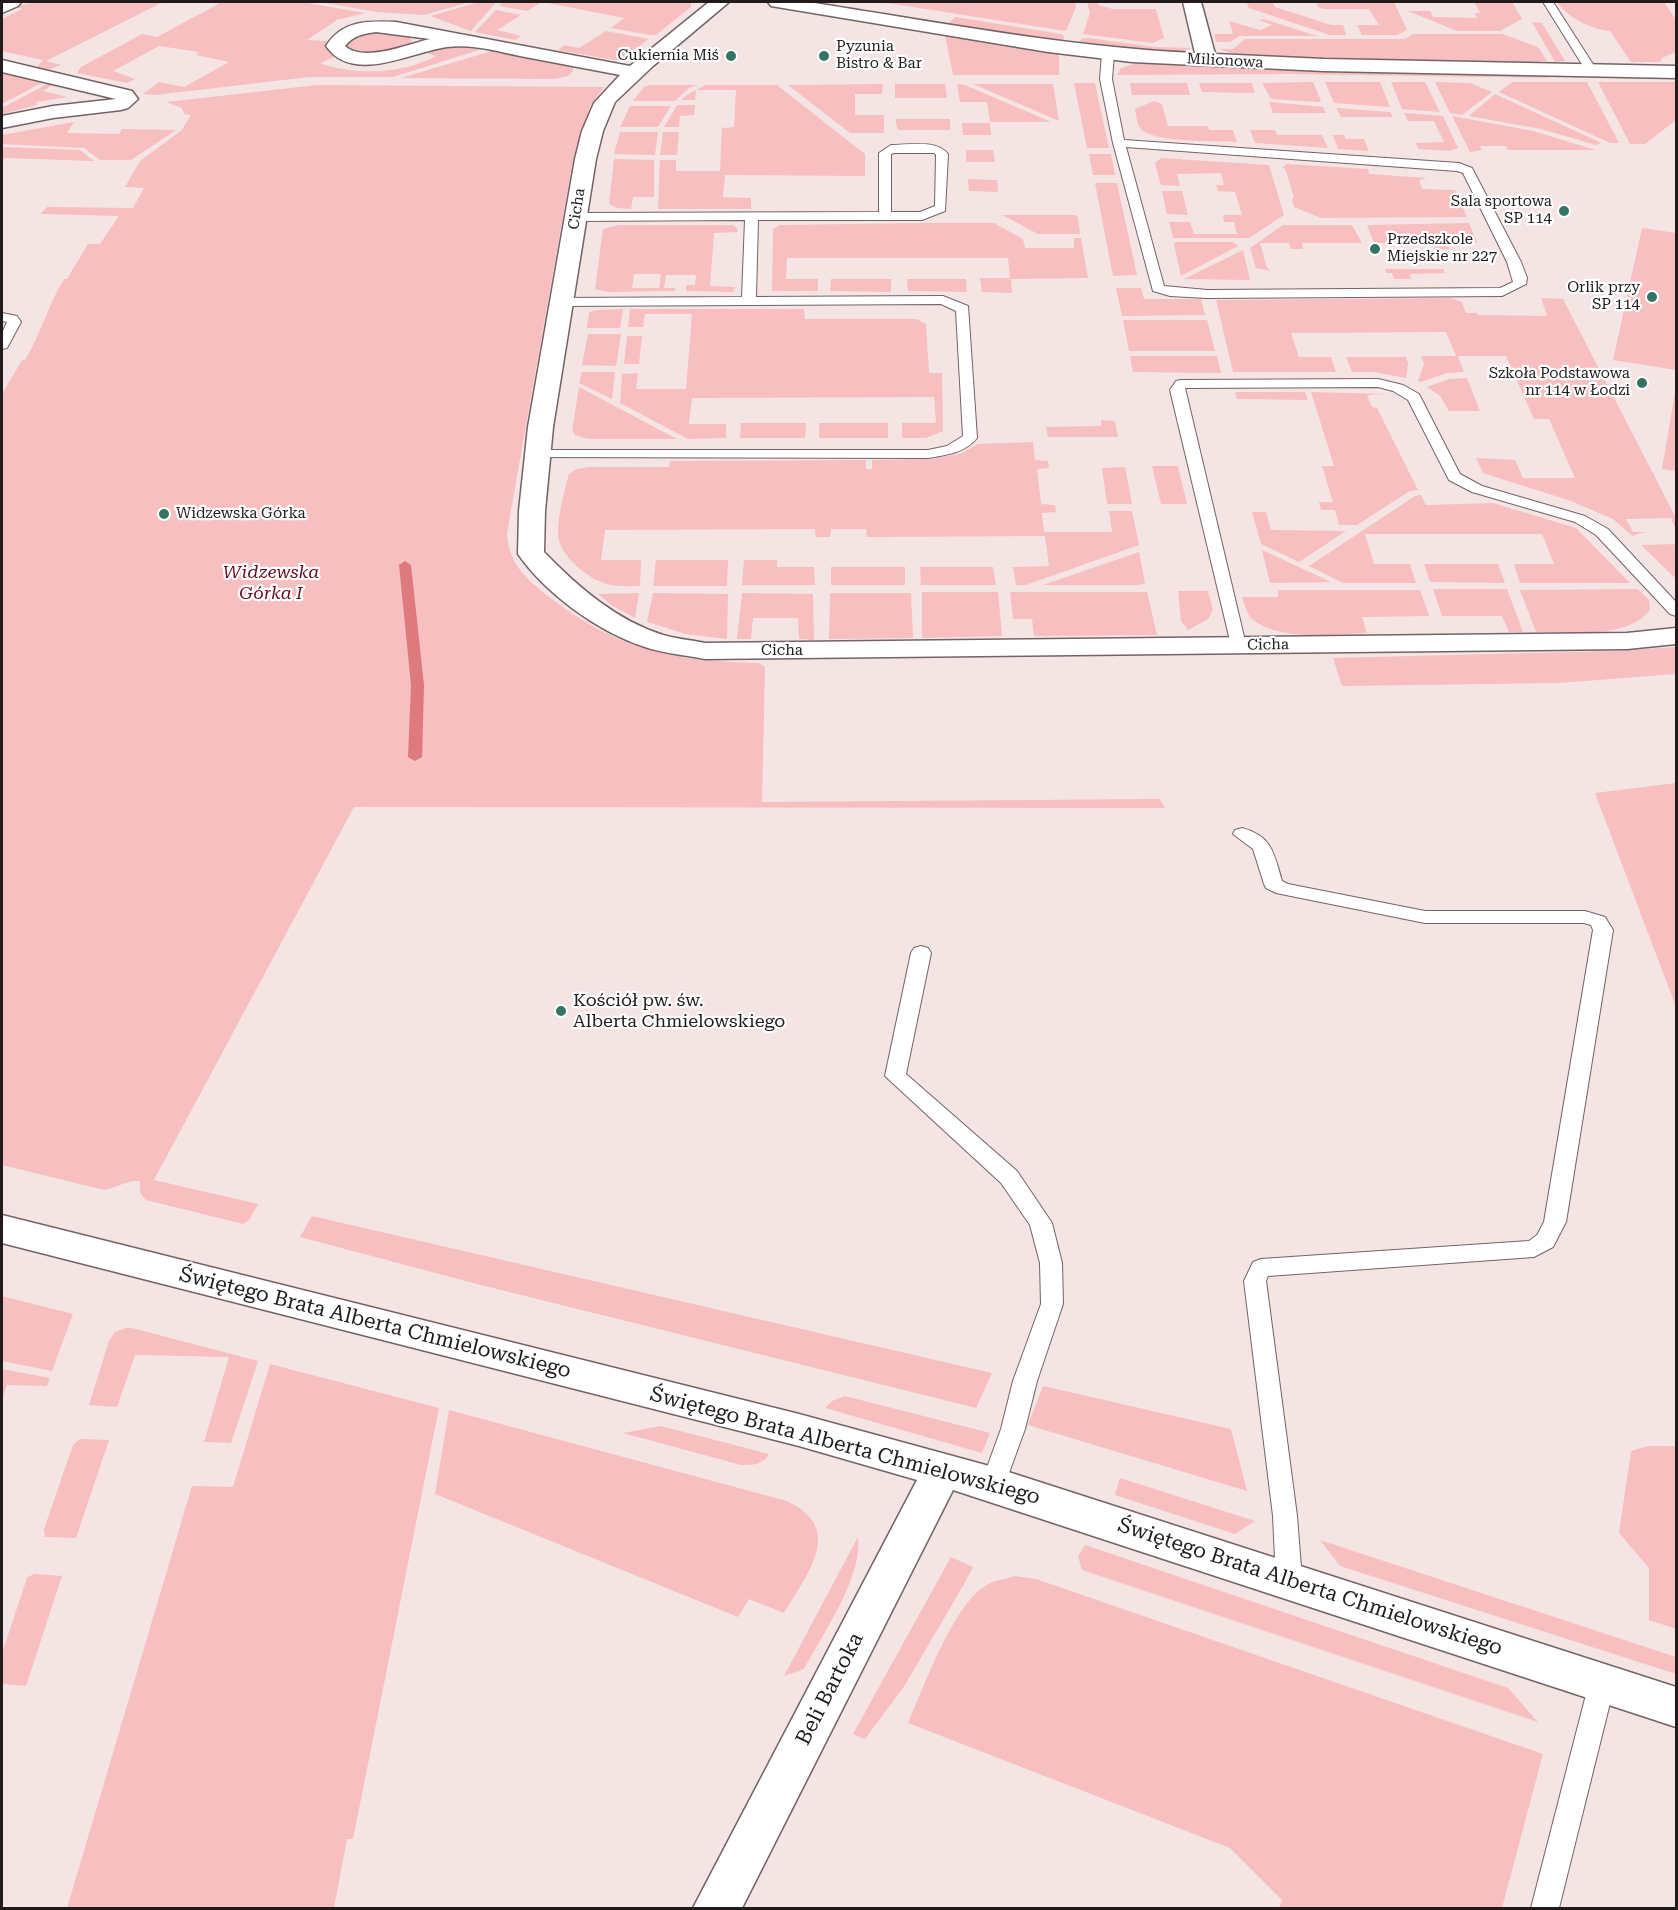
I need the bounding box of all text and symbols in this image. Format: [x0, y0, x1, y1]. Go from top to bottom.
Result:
place label: Pyzunia Bistro & Bar [836, 38, 922, 73]
place label: Cukiernia Miś [617, 47, 719, 65]
marker: Cukiernia Miś [724, 49, 738, 63]
marker: Pyzunia Bistro & Bar [817, 49, 831, 63]
street label: Milionowa [1186, 50, 1264, 72]
street label: Cicha [565, 187, 589, 231]
place label: Sala sportowa SP 114 [1451, 193, 1552, 228]
marker: Sala sportowa SP 114 [1557, 204, 1571, 218]
place label: Przedszkole Miejskie nr 227 [1387, 231, 1497, 266]
marker: Przedszkole Miejskie nr 227 [1368, 242, 1382, 256]
place label: Orlik przy SP 114 [1567, 279, 1640, 314]
marker: Orlik przy SP 114 [1645, 290, 1659, 304]
place label: Szkoła Podstawowa nr 114 w Łodzi [1489, 365, 1630, 400]
marker: Szkoła Podstawowa nr 114 w Łodzi [1635, 376, 1649, 390]
place label: Widzewska Górka [176, 505, 306, 523]
marker: Widzewska Górka [157, 507, 171, 521]
park label: Widzewska Górka I [223, 562, 319, 604]
street label: Cicha [1247, 636, 1289, 654]
street label: Cicha [761, 642, 803, 660]
place label: Kościół pw. św. Alberta Chmielowskiego [573, 990, 785, 1032]
marker: Kościół pw. św. Alberta Chmielowskiego [554, 1004, 568, 1018]
street label: Świętego Brata Alberta Chmielowskiego [176, 1262, 574, 1384]
street label: Świętego Brata Alberta Chmielowskiego [647, 1382, 1043, 1510]
street label: Świętego Brata Alberta Chmielowskiego [1114, 1513, 1506, 1661]
street label: Beli Bartoka [791, 1629, 869, 1749]

